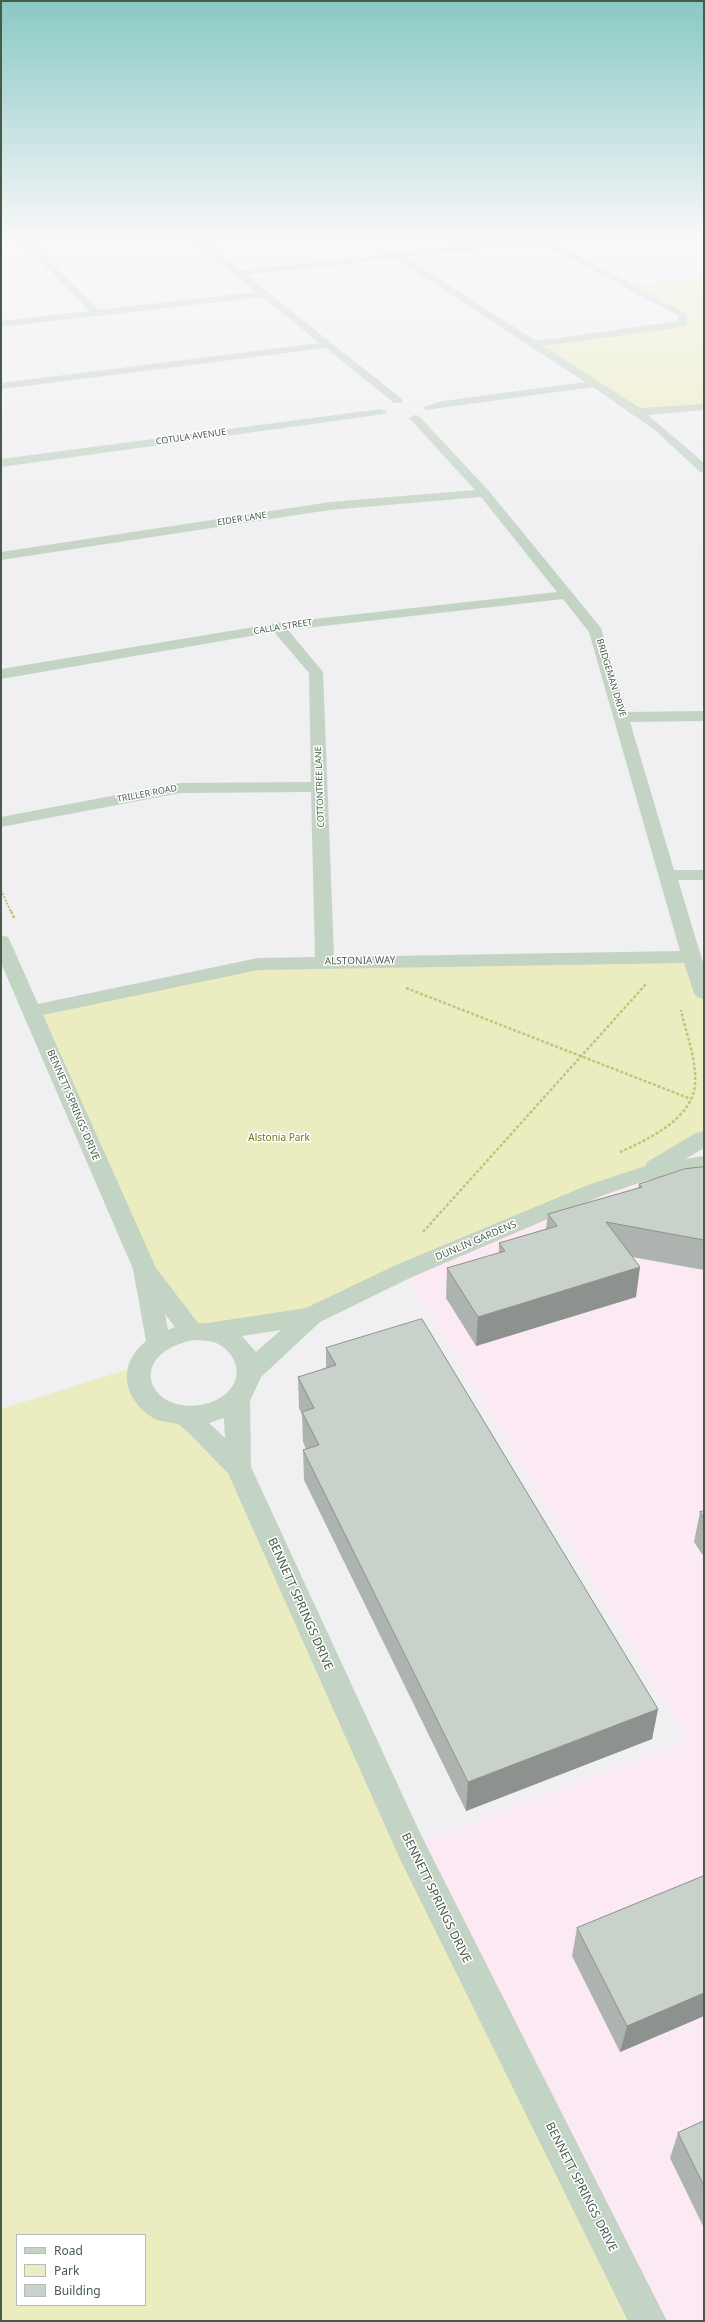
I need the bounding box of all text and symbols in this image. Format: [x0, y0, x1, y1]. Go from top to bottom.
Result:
street label: COTULA AVENUE [155, 427, 227, 447]
street label: EIDER LANE [217, 510, 267, 528]
street label: CALLA STREET [253, 617, 313, 637]
street label: BRIDGEMAN DRIVE [594, 638, 628, 718]
street label: COTTONTREE LANE [313, 746, 327, 828]
street label: TRILLER ROAD [116, 783, 178, 805]
street label: ALSTONIA WAY [325, 954, 395, 968]
street label: BENNETT SPRINGS DRIVE [44, 1048, 102, 1162]
park label: Alstonia Park [248, 1132, 310, 1144]
street label: DUNLIN GARDENS [434, 1219, 518, 1263]
street label: BENNETT SPRINGS DRIVE [264, 1536, 336, 1672]
street label: BENNETT SPRINGS DRIVE [398, 1830, 474, 1966]
street label: BENNETT SPRINGS DRIVE [542, 2120, 620, 2254]
legend [16, 2234, 146, 2306]
text: Road [54, 2242, 83, 2259]
text: Park [54, 2262, 79, 2279]
text: Building [54, 2282, 101, 2299]

